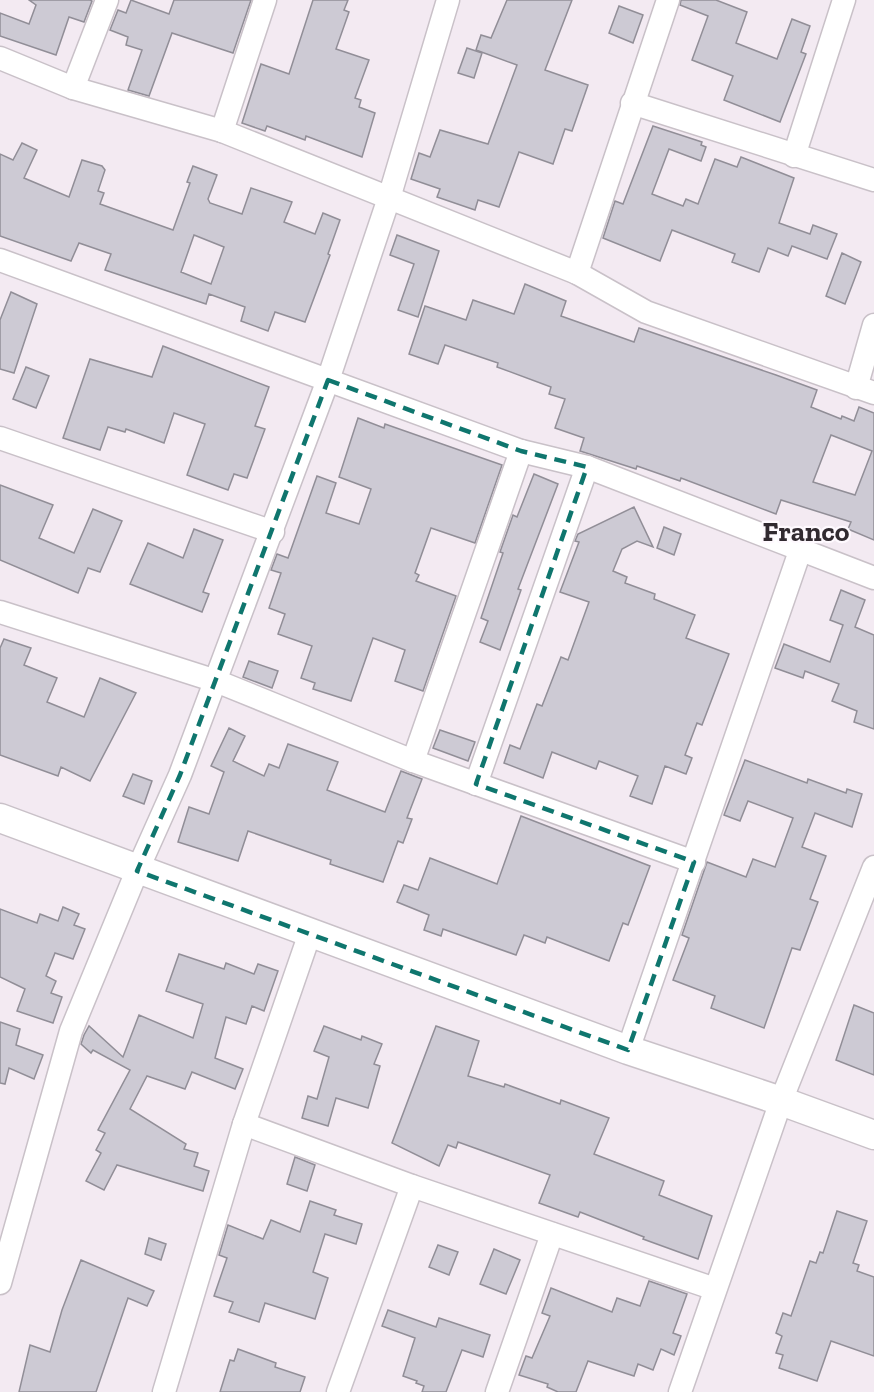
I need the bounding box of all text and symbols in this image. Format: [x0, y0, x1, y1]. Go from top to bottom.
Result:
district label: Franco [763, 515, 850, 548]

